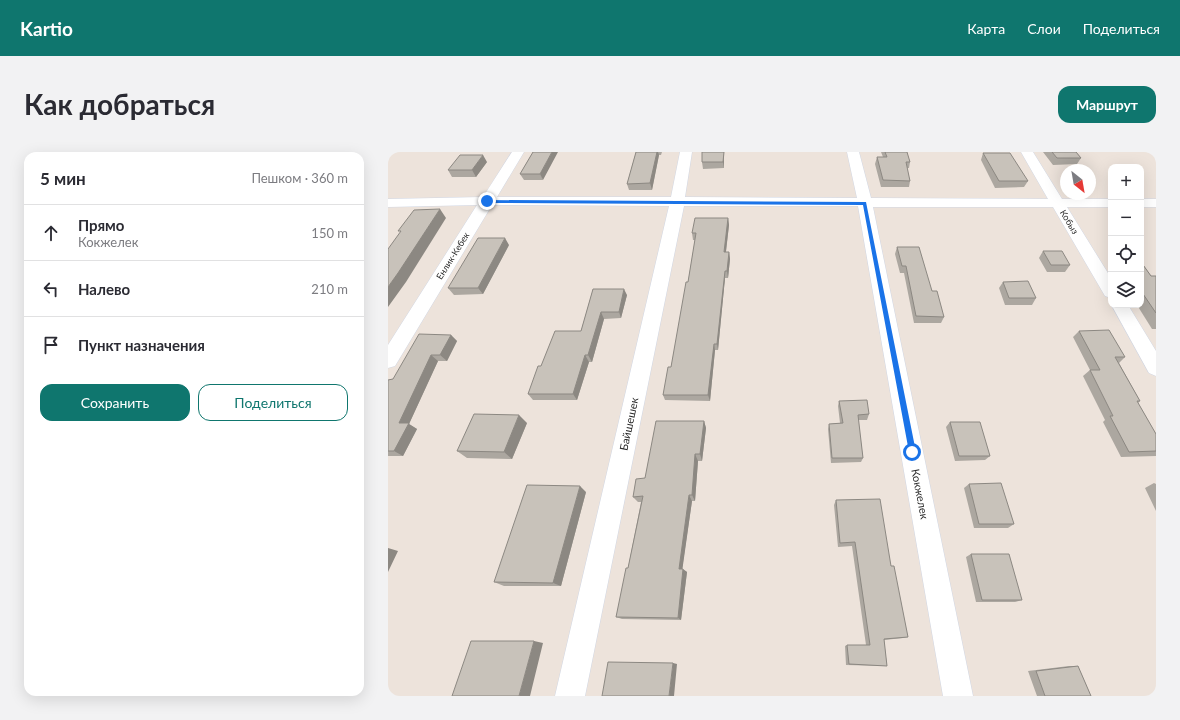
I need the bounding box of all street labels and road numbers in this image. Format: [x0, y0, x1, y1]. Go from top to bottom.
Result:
street label: Кобыз [1058, 208, 1081, 236]
street label: Енлик-Кебек [434, 230, 472, 281]
street label: Байшешек [617, 396, 641, 452]
street label: Кокжелек [909, 468, 932, 521]

